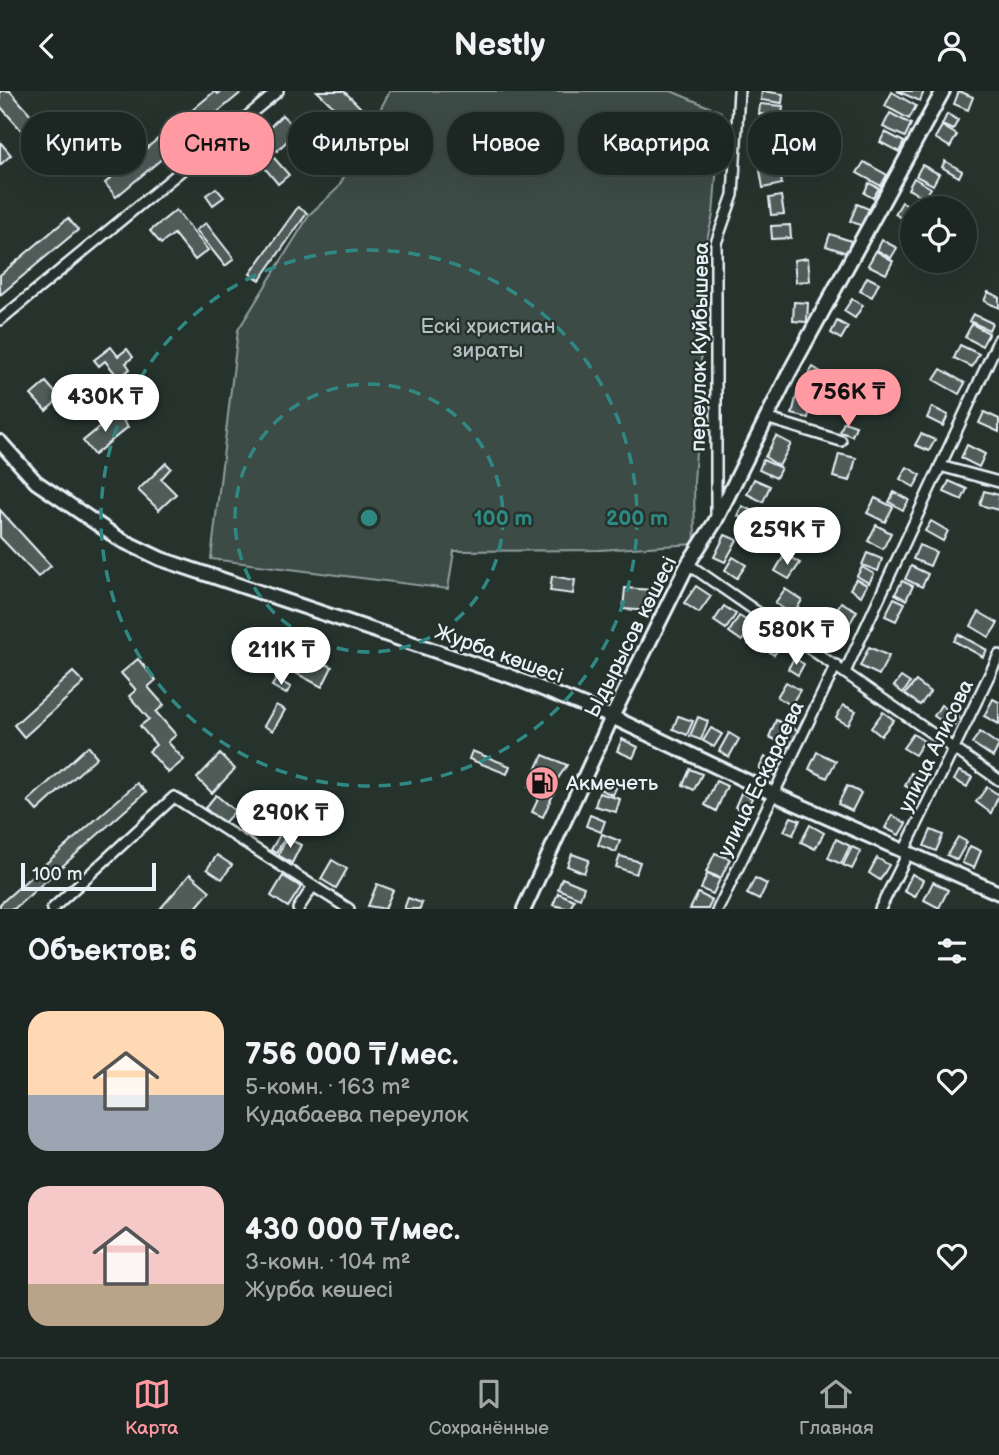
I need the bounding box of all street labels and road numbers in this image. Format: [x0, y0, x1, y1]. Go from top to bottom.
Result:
street label: переулок Куйбышева [686, 241, 714, 452]
street label: Ыдырысов көшесі [580, 552, 682, 722]
street label: Журба көшесі [431, 619, 567, 689]
street label: улица Алисова [893, 675, 979, 817]
street label: улица Ескараева [712, 696, 810, 861]

